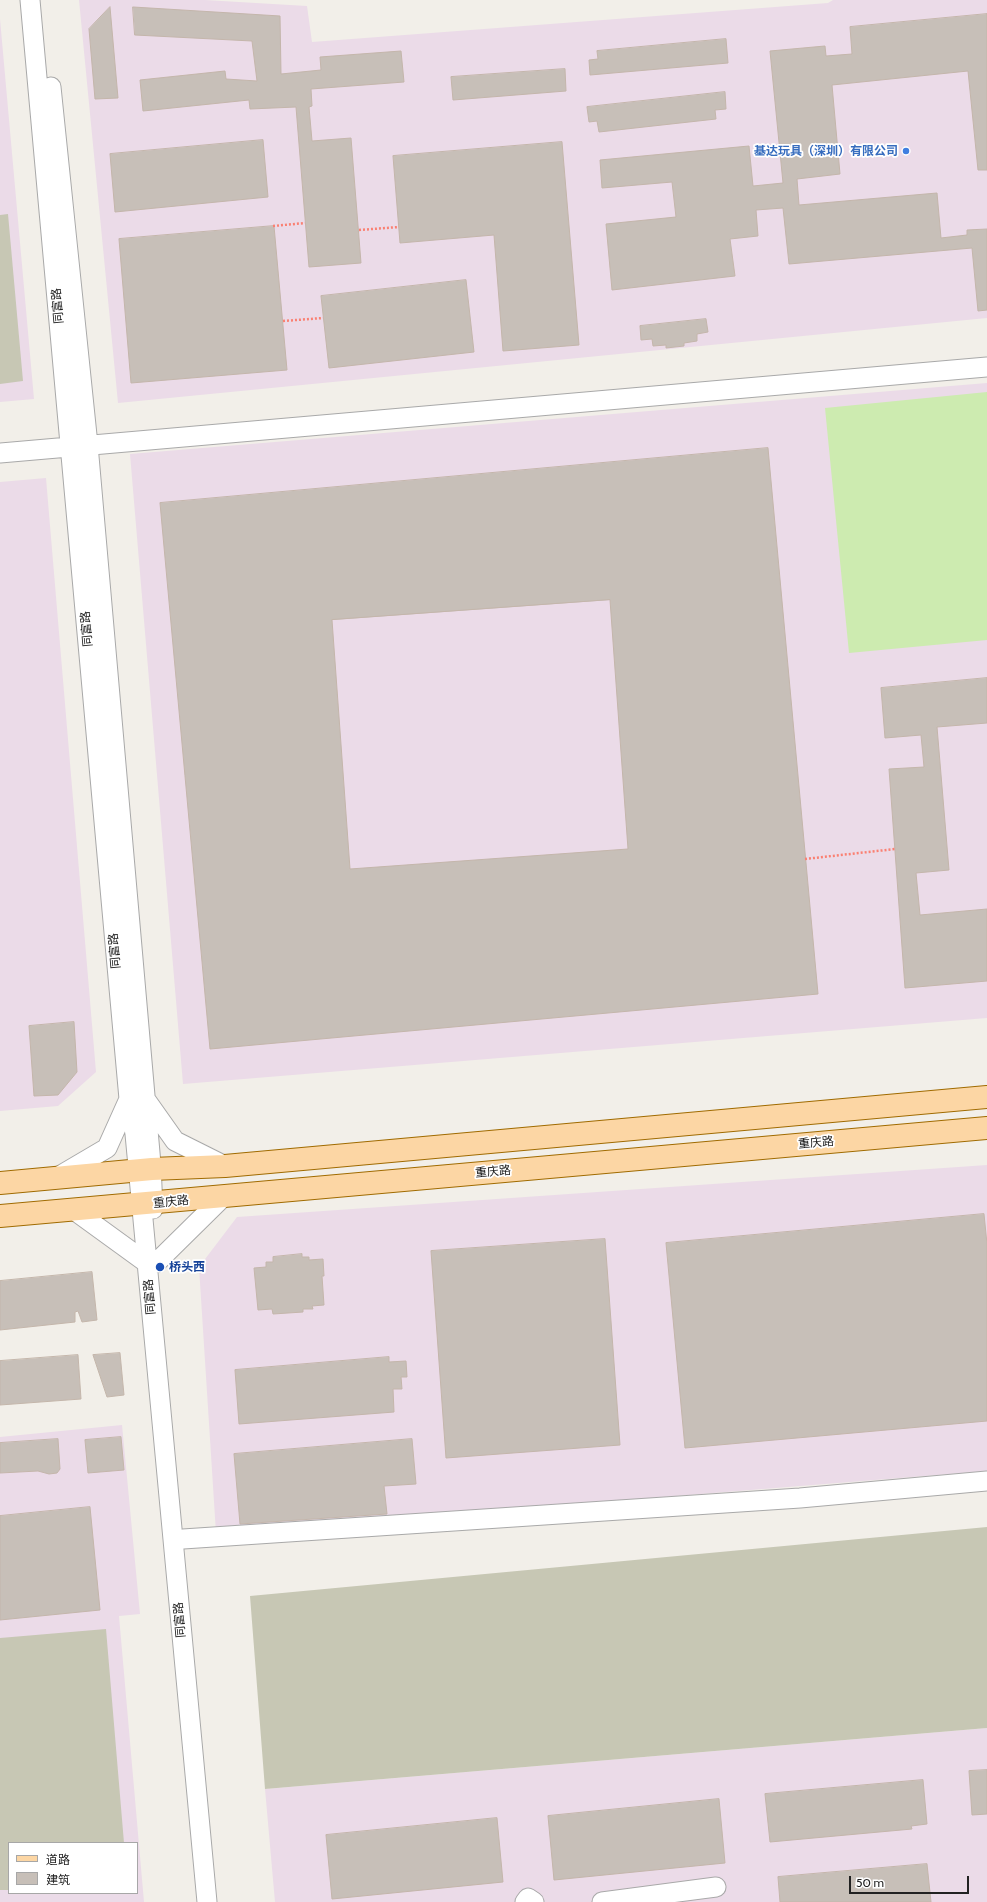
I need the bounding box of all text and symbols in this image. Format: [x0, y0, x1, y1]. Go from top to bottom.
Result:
place label: 基达玩具（深圳）有限公司 [754, 144, 898, 158]
marker: 基达玩具（深圳）有限公司 [901, 146, 911, 156]
street label: 同富路 [49, 287, 67, 325]
street label: 同富路 [78, 610, 96, 648]
street label: 同富路 [106, 932, 124, 970]
street label: 重庆路 [797, 1134, 835, 1152]
street label: 重庆路 [474, 1163, 512, 1181]
street label: 重庆路 [152, 1193, 190, 1211]
place label: 桥头西 [169, 1260, 205, 1274]
marker: 桥头西 [154, 1261, 166, 1273]
street label: 同富路 [141, 1278, 159, 1316]
street label: 同富路 [171, 1601, 189, 1639]
legend [8, 1842, 138, 1894]
text: 道路 [46, 1852, 70, 1867]
scale bar [851, 1868, 971, 1894]
text: 建筑 [46, 1872, 70, 1887]
text: 50 m [856, 1875, 884, 1890]

